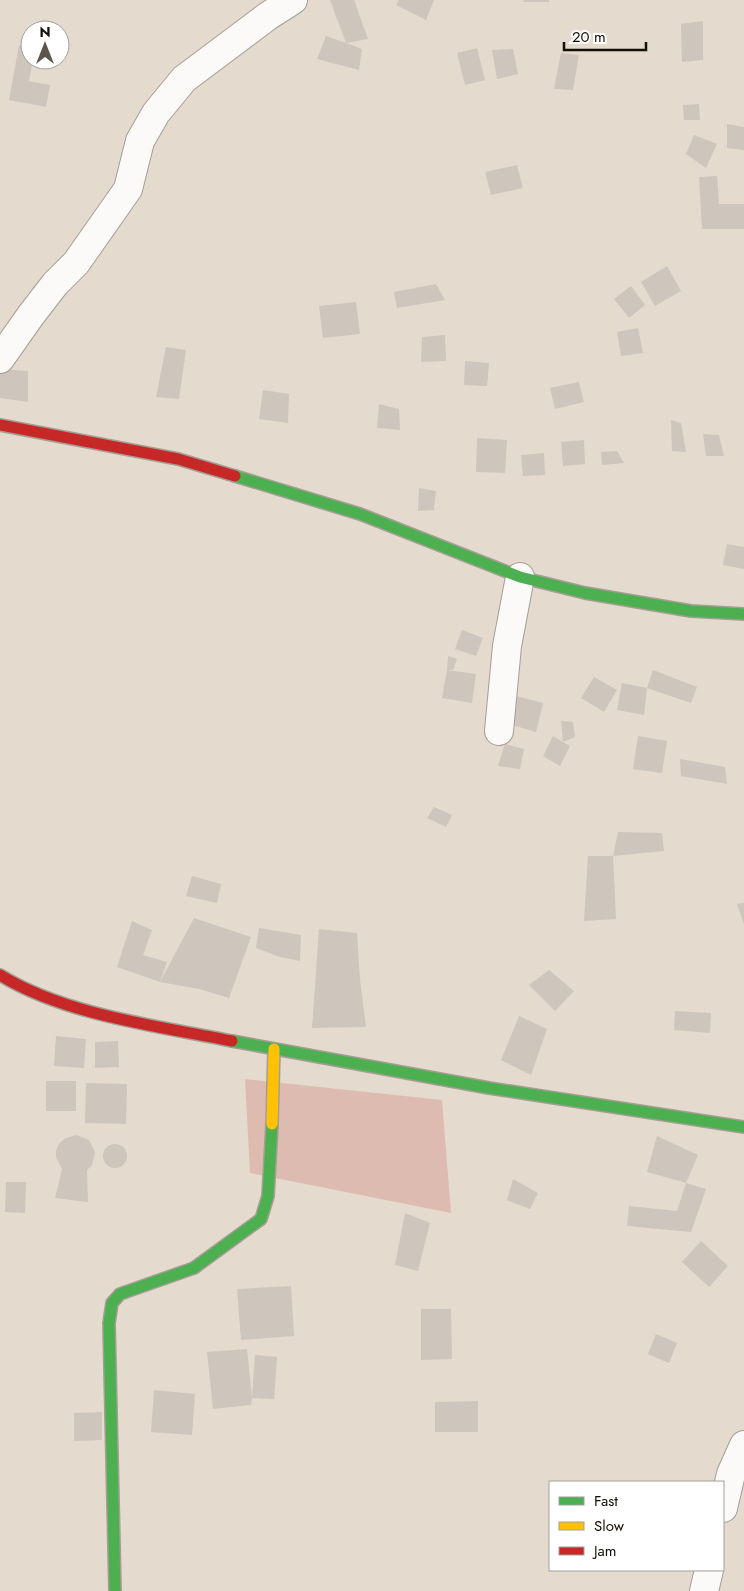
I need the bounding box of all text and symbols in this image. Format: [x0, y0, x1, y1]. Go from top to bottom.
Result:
north arrow [20, 20, 70, 70]
scale bar [564, 20, 646, 52]
text: N [39, 22, 51, 42]
text: 20 m [572, 26, 606, 48]
legend [549, 1481, 724, 1571]
text: Fast [594, 1490, 618, 1512]
text: Slow [594, 1515, 625, 1537]
text: Jam [592, 1540, 617, 1562]

